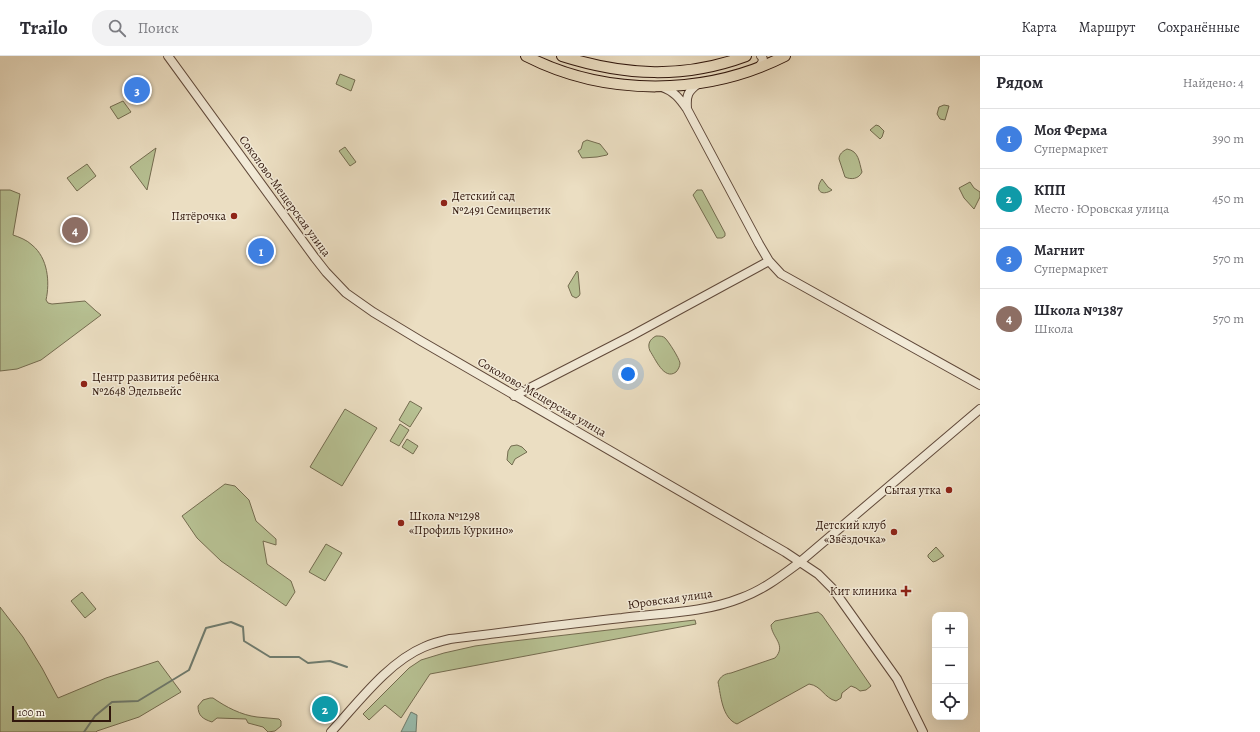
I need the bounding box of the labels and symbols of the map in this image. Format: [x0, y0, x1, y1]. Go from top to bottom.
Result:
pin: 3 [124, 75, 150, 105]
street label: Соколово-Мещерская улица [236, 132, 335, 260]
place label: Детский сад №2491 Семицветик [452, 188, 551, 218]
marker: Детский сад №2491 Семицветик [439, 198, 449, 208]
place label: Пятёрочка [171, 208, 226, 224]
marker: Пятёрочка [229, 211, 239, 221]
pin: 4 [62, 215, 88, 245]
pin: 1 [248, 236, 274, 266]
street label: Соколово-Мещерская улица [475, 354, 610, 441]
your location [618, 364, 638, 384]
place label: Центр развития ребёнка №2648 Эдельвейс [92, 369, 220, 399]
marker: Центр развития ребёнка №2648 Эдельвейс [79, 379, 89, 389]
place label: Сытая утка [884, 482, 941, 498]
marker: Сытая утка [944, 485, 954, 495]
place label: Школа №1298 «Профиль Куркино» [409, 508, 513, 538]
place label: Детский клуб «Звёздочка» [816, 517, 886, 547]
marker: Школа №1298 «Профиль Куркино» [396, 518, 406, 528]
marker: Детский клуб «Звёздочка» [889, 527, 899, 537]
place label: Кит клиника [830, 583, 897, 599]
street label: Юровская улица [626, 585, 714, 613]
marker: Кит клиника [900, 585, 912, 597]
pin: 2 [312, 694, 338, 724]
scale bar [12, 704, 111, 723]

